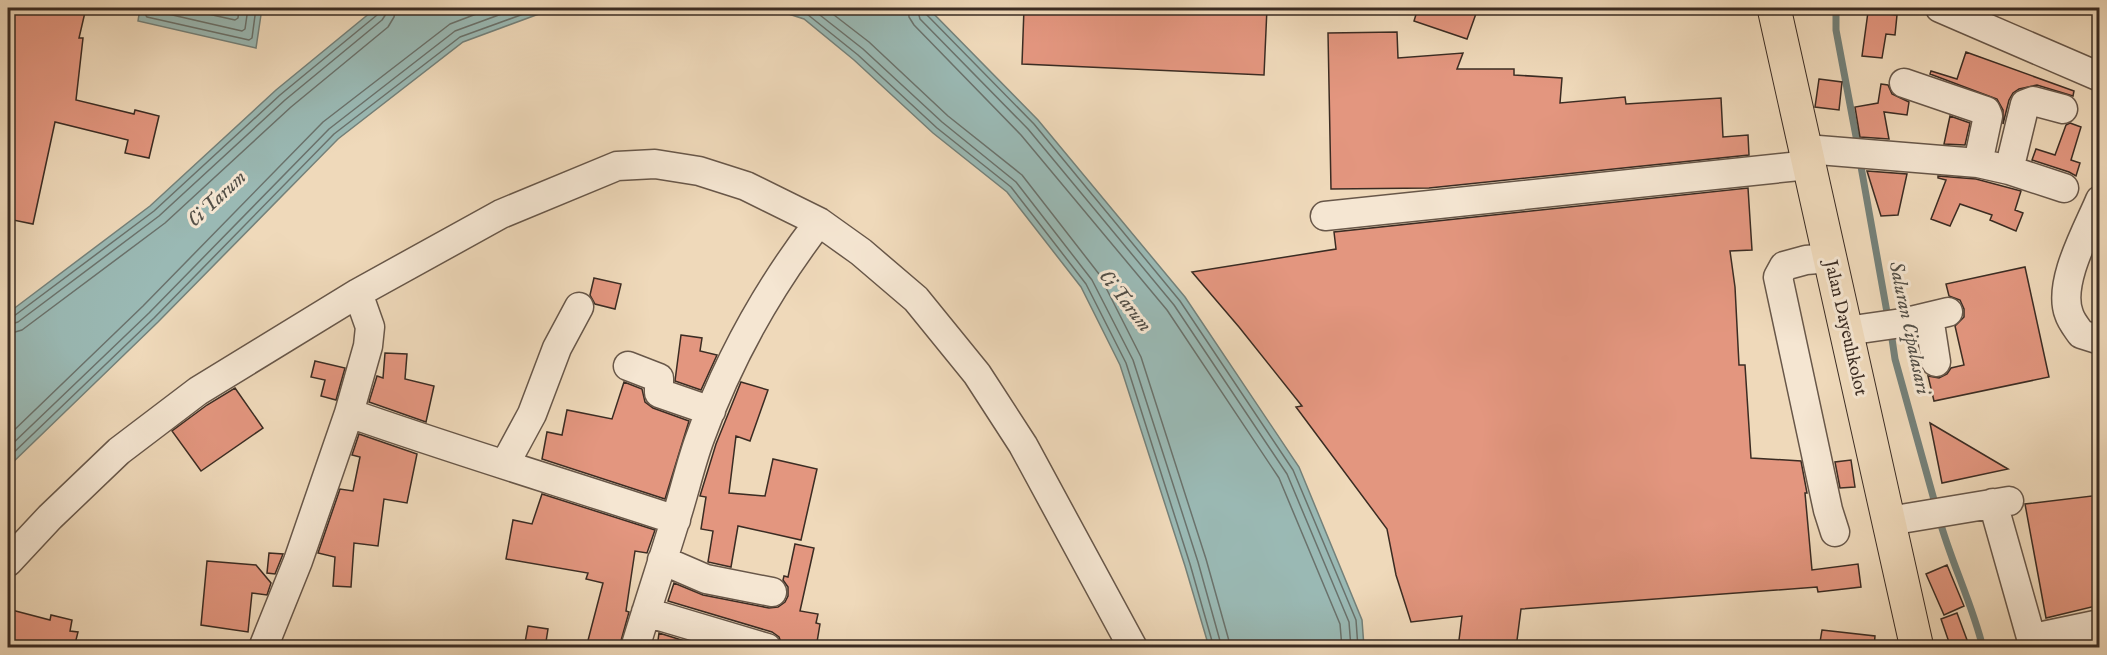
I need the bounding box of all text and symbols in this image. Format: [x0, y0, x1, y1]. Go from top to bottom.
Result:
water label: Ci Tarum [182, 165, 252, 233]
street label: Jalan Dayeuhkolot [1818, 256, 1872, 398]
water label: Saluran Cipalasari [1883, 259, 1936, 398]
water label: Ci Tarum [1093, 265, 1157, 337]

